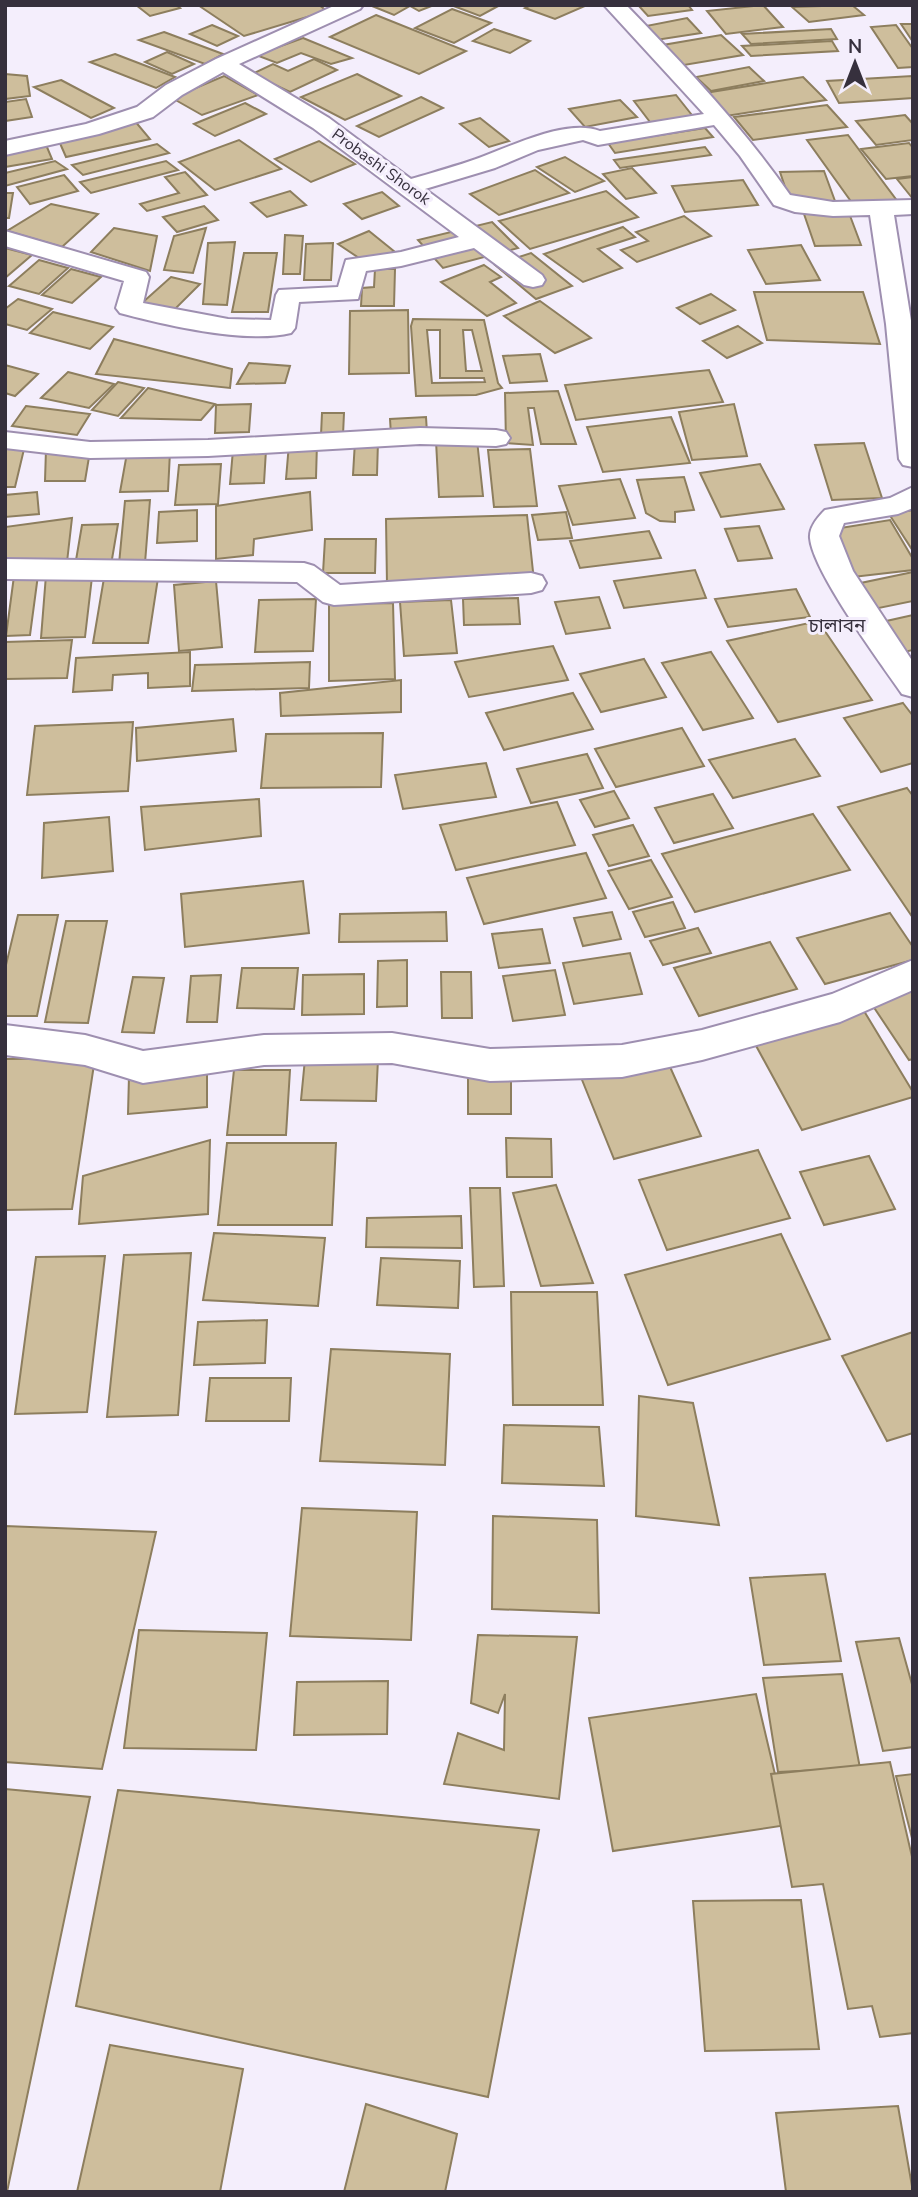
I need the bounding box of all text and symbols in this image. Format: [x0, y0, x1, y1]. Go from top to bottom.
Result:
north arrow [820, 28, 890, 98]
text: N [848, 34, 862, 60]
street label: Probashi Shorok [327, 124, 436, 211]
district label: চালাবন [808, 613, 866, 639]

